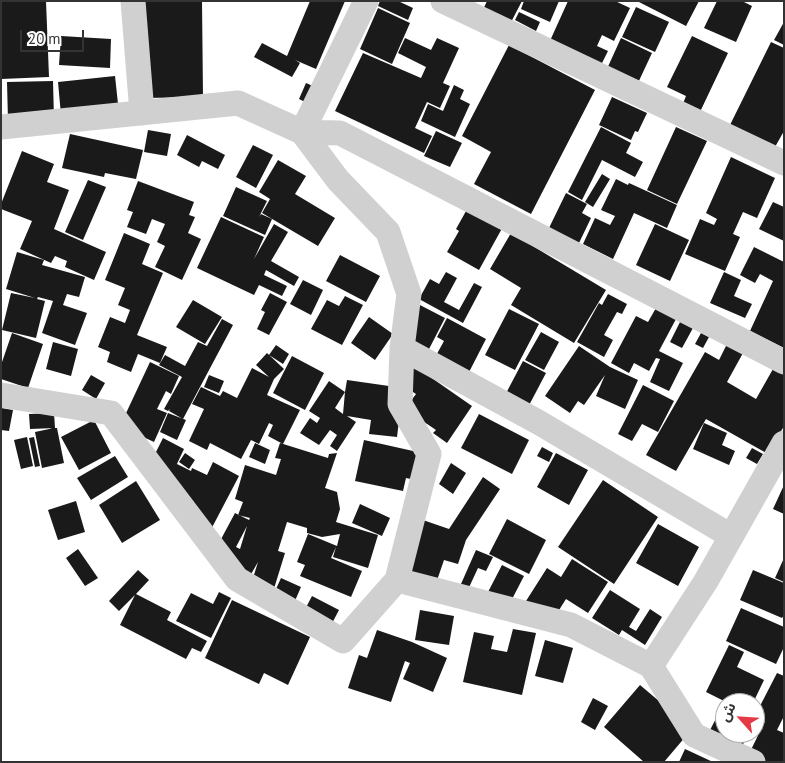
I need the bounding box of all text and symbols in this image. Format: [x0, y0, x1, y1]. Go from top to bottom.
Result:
scale bar [22, 20, 86, 52]
text: 20 m [28, 29, 61, 48]
north arrow [715, 693, 765, 743]
text: ش [715, 699, 740, 724]

